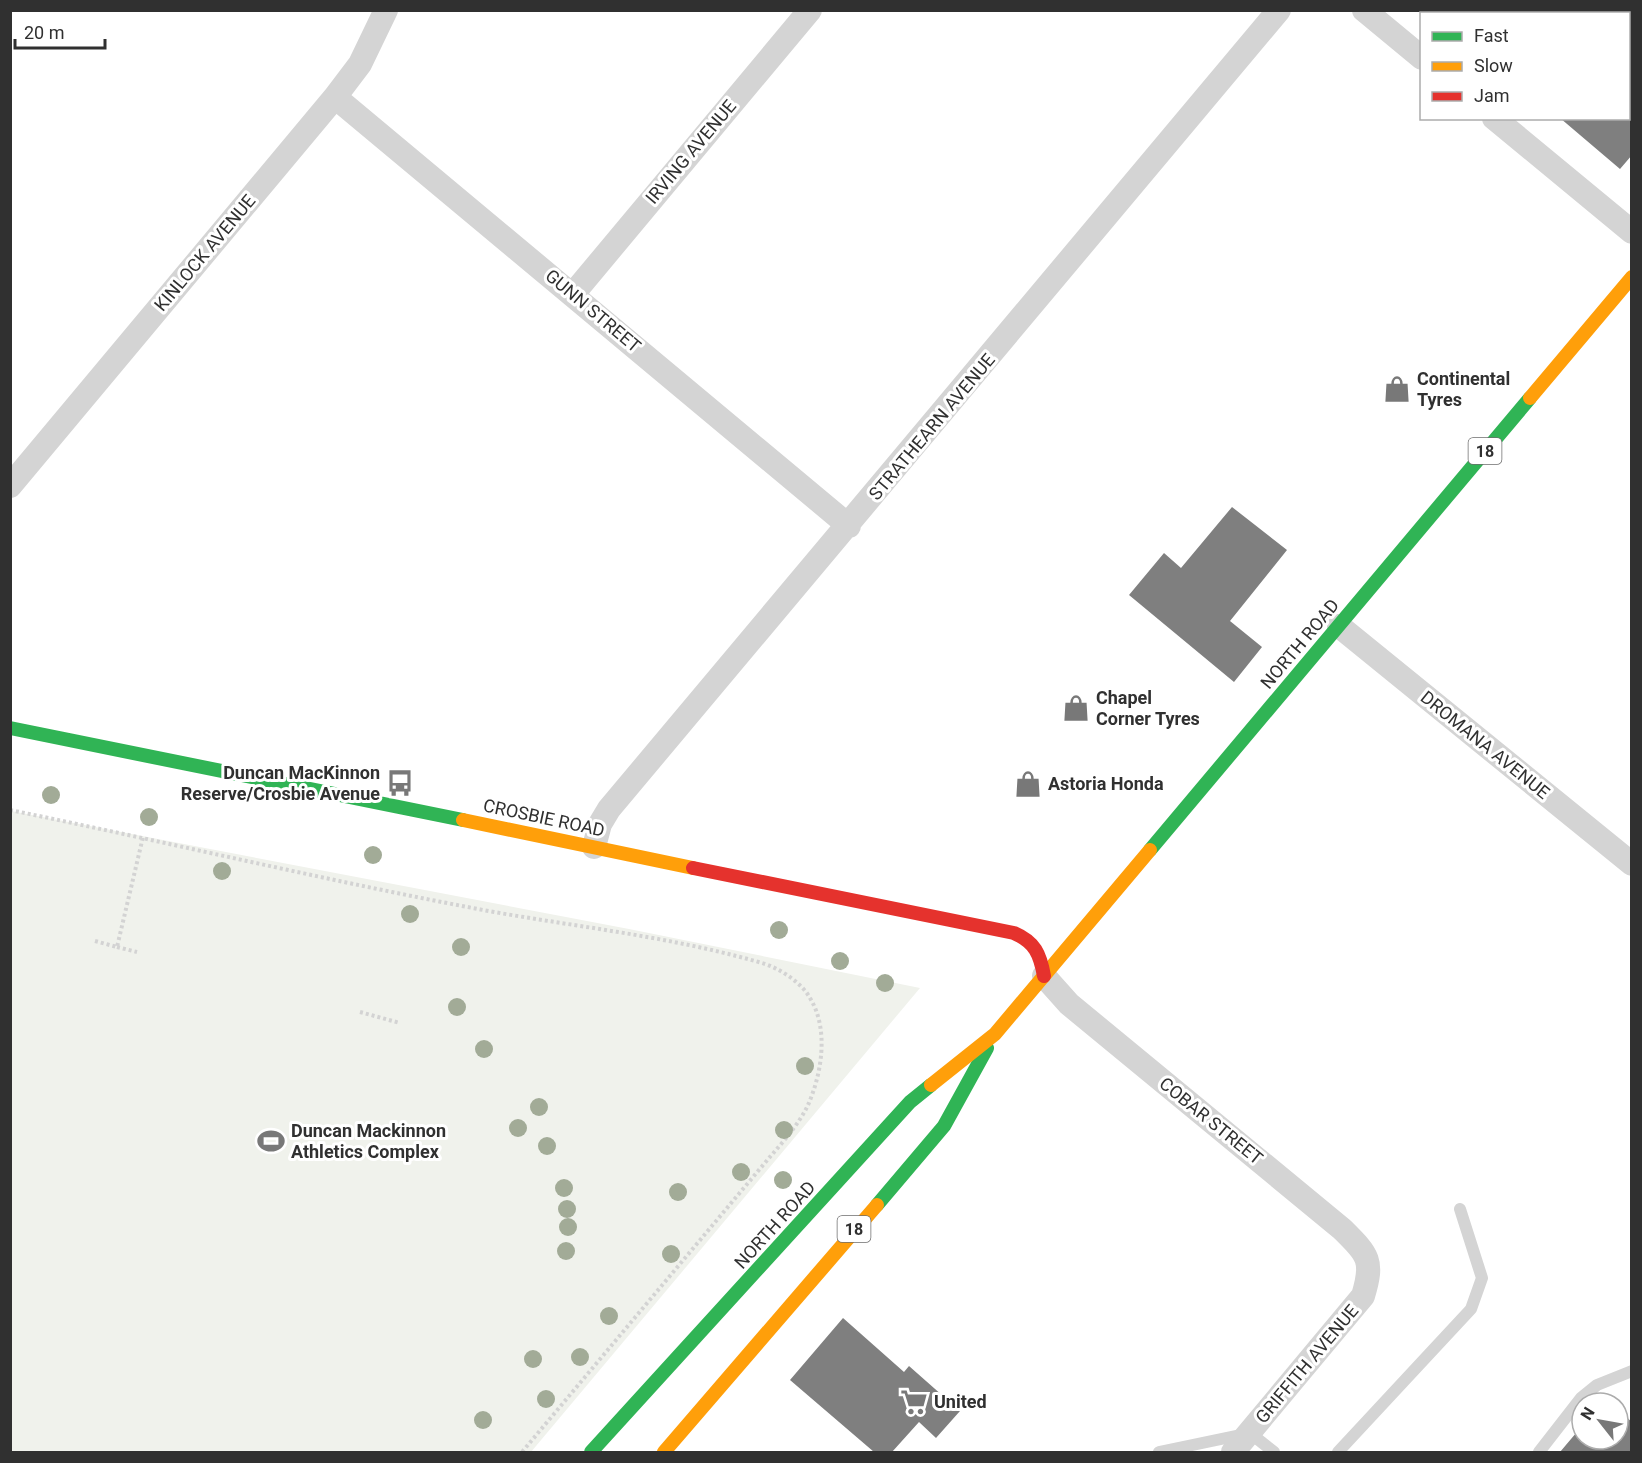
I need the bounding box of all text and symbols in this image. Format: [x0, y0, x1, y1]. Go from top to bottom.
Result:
scale bar [15, 12, 105, 50]
legend [1420, 12, 1630, 120]
text: 20 m [24, 22, 64, 43]
text: Fast [1474, 25, 1509, 46]
text: Slow [1474, 55, 1513, 76]
text: Jam [1474, 85, 1510, 106]
street label: IRVING AVENUE [641, 95, 740, 208]
street label: KINLOCK AVENUE [150, 190, 259, 315]
street label: GUNN STREET [541, 265, 645, 357]
street label: STRATHEARN AVENUE [864, 349, 999, 504]
place label: Continental Tyres [1417, 368, 1510, 410]
shop icon: Continental Tyres [1382, 374, 1412, 404]
road number: 18 [1468, 438, 1502, 464]
street label: NORTH ROAD [1256, 595, 1343, 693]
street label: DROMANA AVENUE [1417, 686, 1554, 803]
place label: Chapel Corner Tyres [1096, 687, 1200, 729]
shop icon: Chapel Corner Tyres [1061, 693, 1091, 723]
place label: Duncan MacKinnon Reserve/Crosbie Avenue [181, 762, 380, 804]
bus stop icon: Duncan MacKinnon Reserve/Crosbie Avenue [385, 768, 415, 798]
shop icon: Astoria Honda [1013, 769, 1043, 799]
place label: Astoria Honda [1048, 773, 1164, 794]
street label: CROSBIE ROAD [482, 794, 607, 841]
street label: COBAR STREET [1156, 1073, 1267, 1169]
place label: Duncan Mackinnon Athletics Complex [291, 1120, 446, 1162]
sports icon: Duncan Mackinnon Athletics Complex [256, 1126, 286, 1156]
street label: NORTH ROAD [730, 1177, 819, 1273]
road number: 18 [838, 1216, 870, 1242]
street label: GRIFFITH AVENUE [1251, 1300, 1362, 1427]
supermarket icon: United [899, 1387, 929, 1417]
place label: United [934, 1391, 987, 1412]
north arrow [1570, 1391, 1630, 1451]
text: N [1577, 1404, 1599, 1423]

